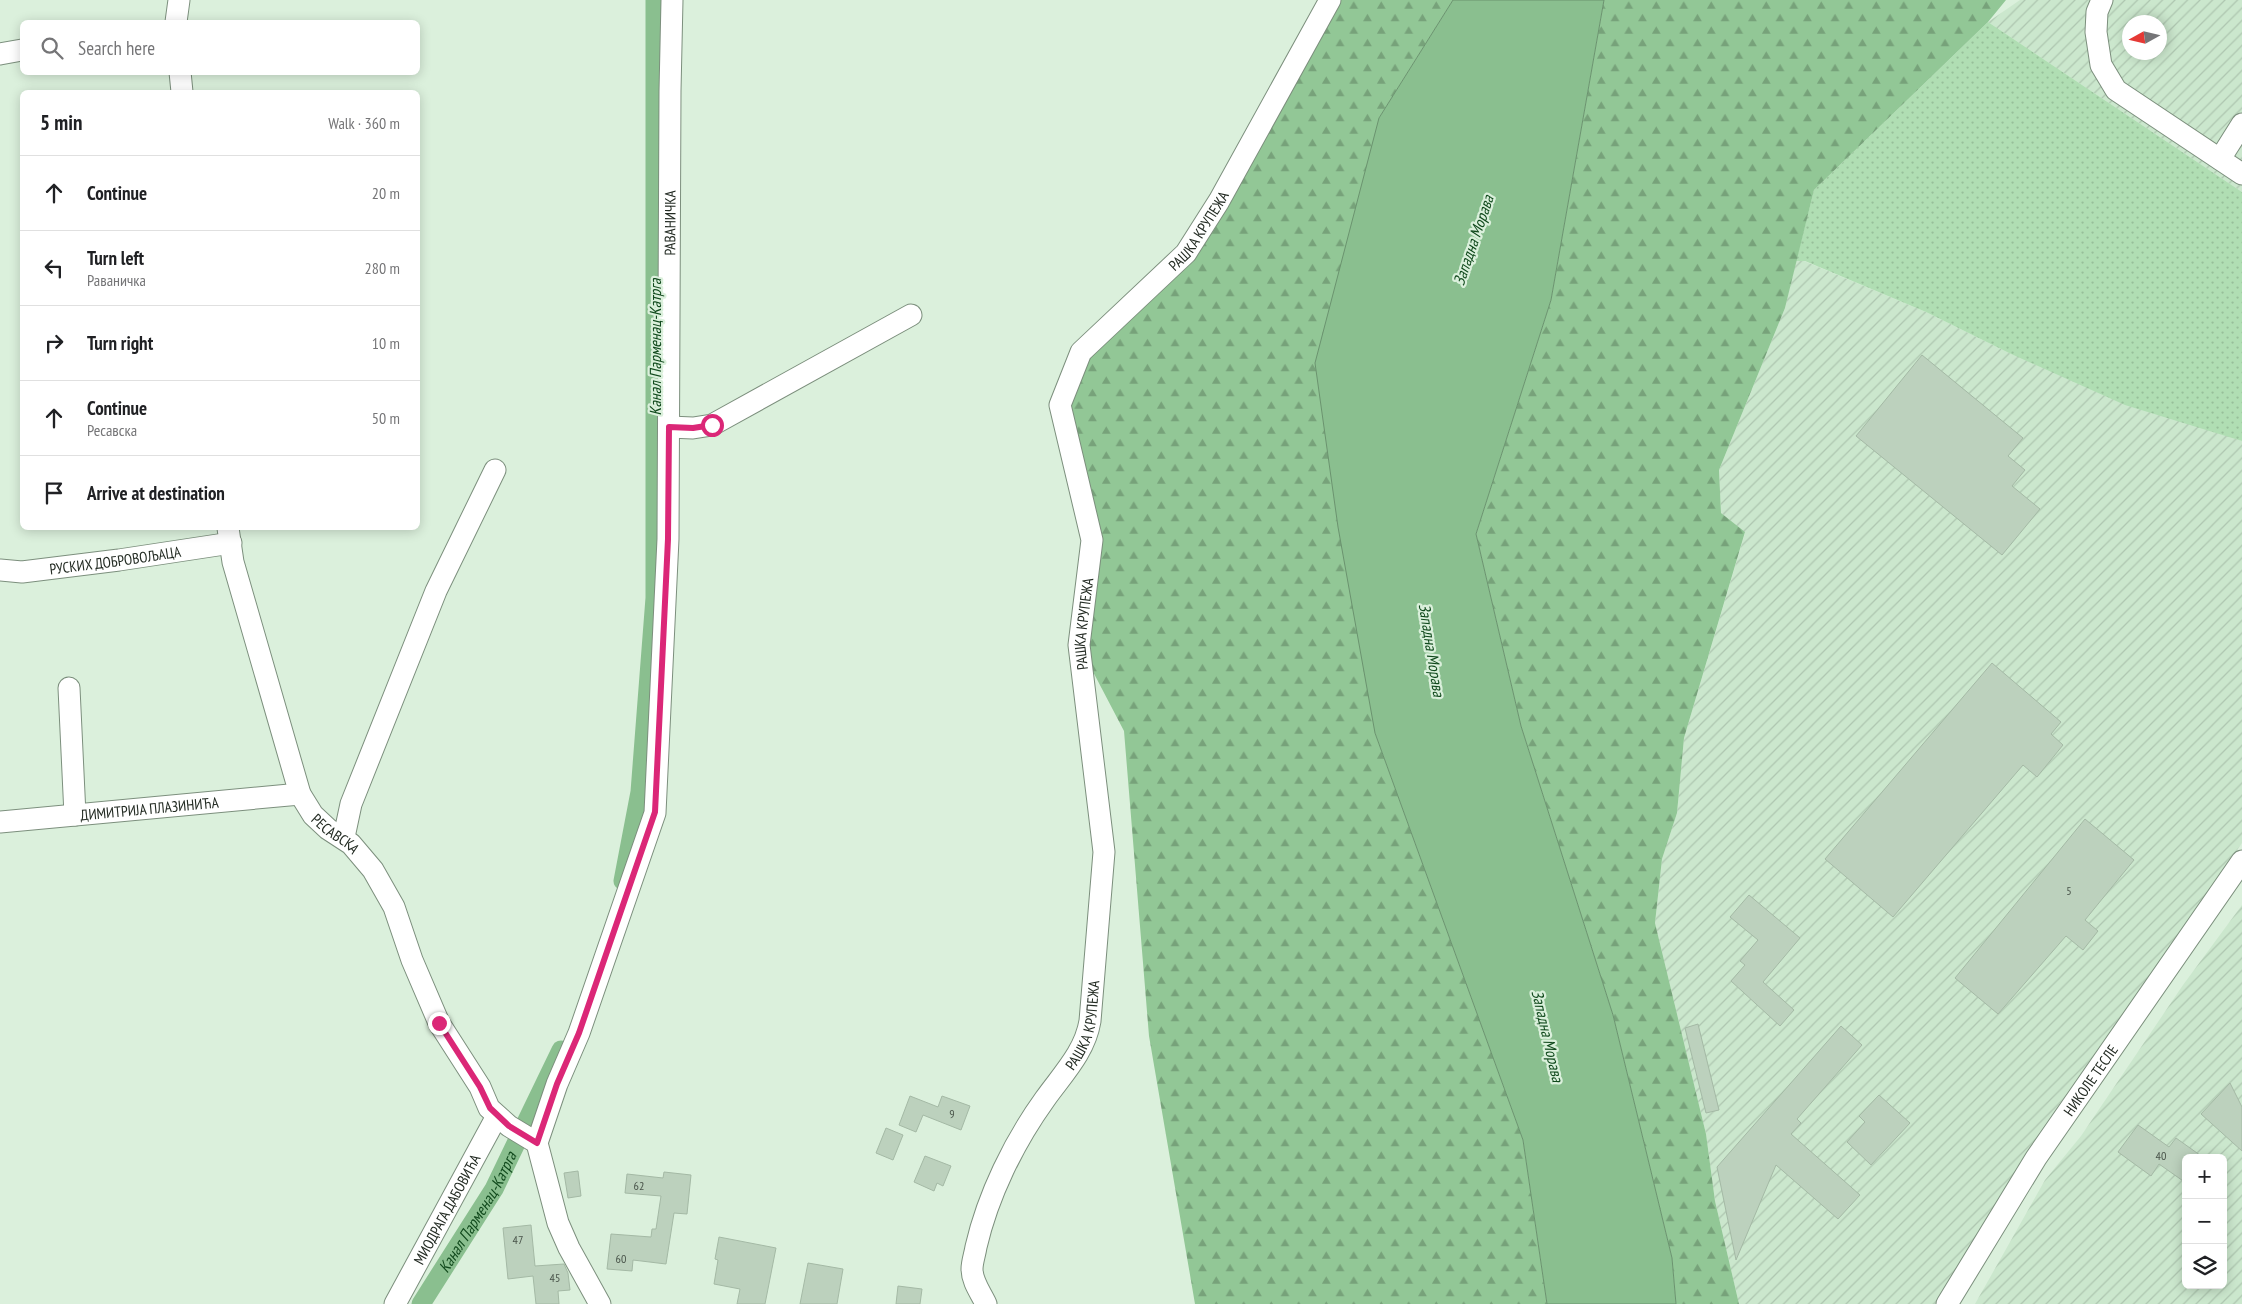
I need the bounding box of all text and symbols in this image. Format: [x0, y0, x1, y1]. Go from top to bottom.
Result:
north arrow [2122, 15, 2167, 60]
search box [20, 20, 420, 75]
icon: search [38, 34, 66, 62]
text: Search here [78, 36, 155, 60]
text: 5 min [40, 109, 82, 136]
text: Walk · 360 m [328, 113, 400, 133]
icon: ahead [40, 179, 68, 207]
text: Continue [87, 181, 147, 205]
text: 20 m [372, 183, 400, 203]
street label: РАШКА КРУПЕЖА [1164, 187, 1233, 274]
street label: РАВАНИЧКА [660, 189, 679, 256]
water label: Западна Морава [1448, 191, 1498, 288]
text: Turn left [87, 246, 144, 270]
icon: left [40, 254, 68, 282]
text: 280 m [365, 258, 400, 278]
text: Раваничка [87, 270, 146, 290]
water label: Канал Парменац-Катрга [645, 277, 665, 415]
icon: right [40, 329, 68, 357]
text: Turn right [87, 331, 153, 355]
text: 10 m [372, 333, 400, 353]
text: Continue [87, 396, 147, 420]
icon: ahead [40, 404, 68, 432]
text: 50 m [372, 408, 400, 428]
route start [701, 414, 724, 437]
text: Ресавска [87, 420, 137, 440]
icon: arrive [40, 479, 68, 507]
text: Arrive at destination [87, 481, 225, 505]
street label: РУСКИХ ДОБРОВОЉАЦА [48, 541, 183, 578]
street label: РАШКА КРУПЕЖА [1069, 576, 1097, 671]
water label: Западна Морава [1415, 602, 1449, 699]
street label: ДИМИТРИЈА ПЛАЗИНИЋА [79, 792, 220, 824]
street label: РЕСАВСКА [308, 809, 365, 858]
house number: 5 [2066, 883, 2072, 898]
street label: РАШКА КРУПЕЖА [1061, 979, 1103, 1073]
water label: Западна Морава [1528, 988, 1569, 1085]
route end [428, 1012, 451, 1035]
street label: НИКОЛЕ ТЕСЛЕ [2059, 1041, 2121, 1119]
house number: 9 [949, 1106, 955, 1121]
water label: Канал Парменац-Катрга [434, 1147, 521, 1276]
house number: 40 [2156, 1148, 2166, 1163]
street label: МИОДРАГА ДАБОВИЋА [409, 1150, 484, 1267]
map controls [2182, 1154, 2227, 1289]
button: + [2182, 1154, 2227, 1199]
house number: 62 [634, 1178, 644, 1193]
button: − [2182, 1199, 2227, 1244]
house number: 47 [513, 1232, 523, 1247]
button: layers [2182, 1244, 2227, 1289]
house number: 60 [616, 1251, 626, 1266]
house number: 45 [550, 1270, 560, 1285]

